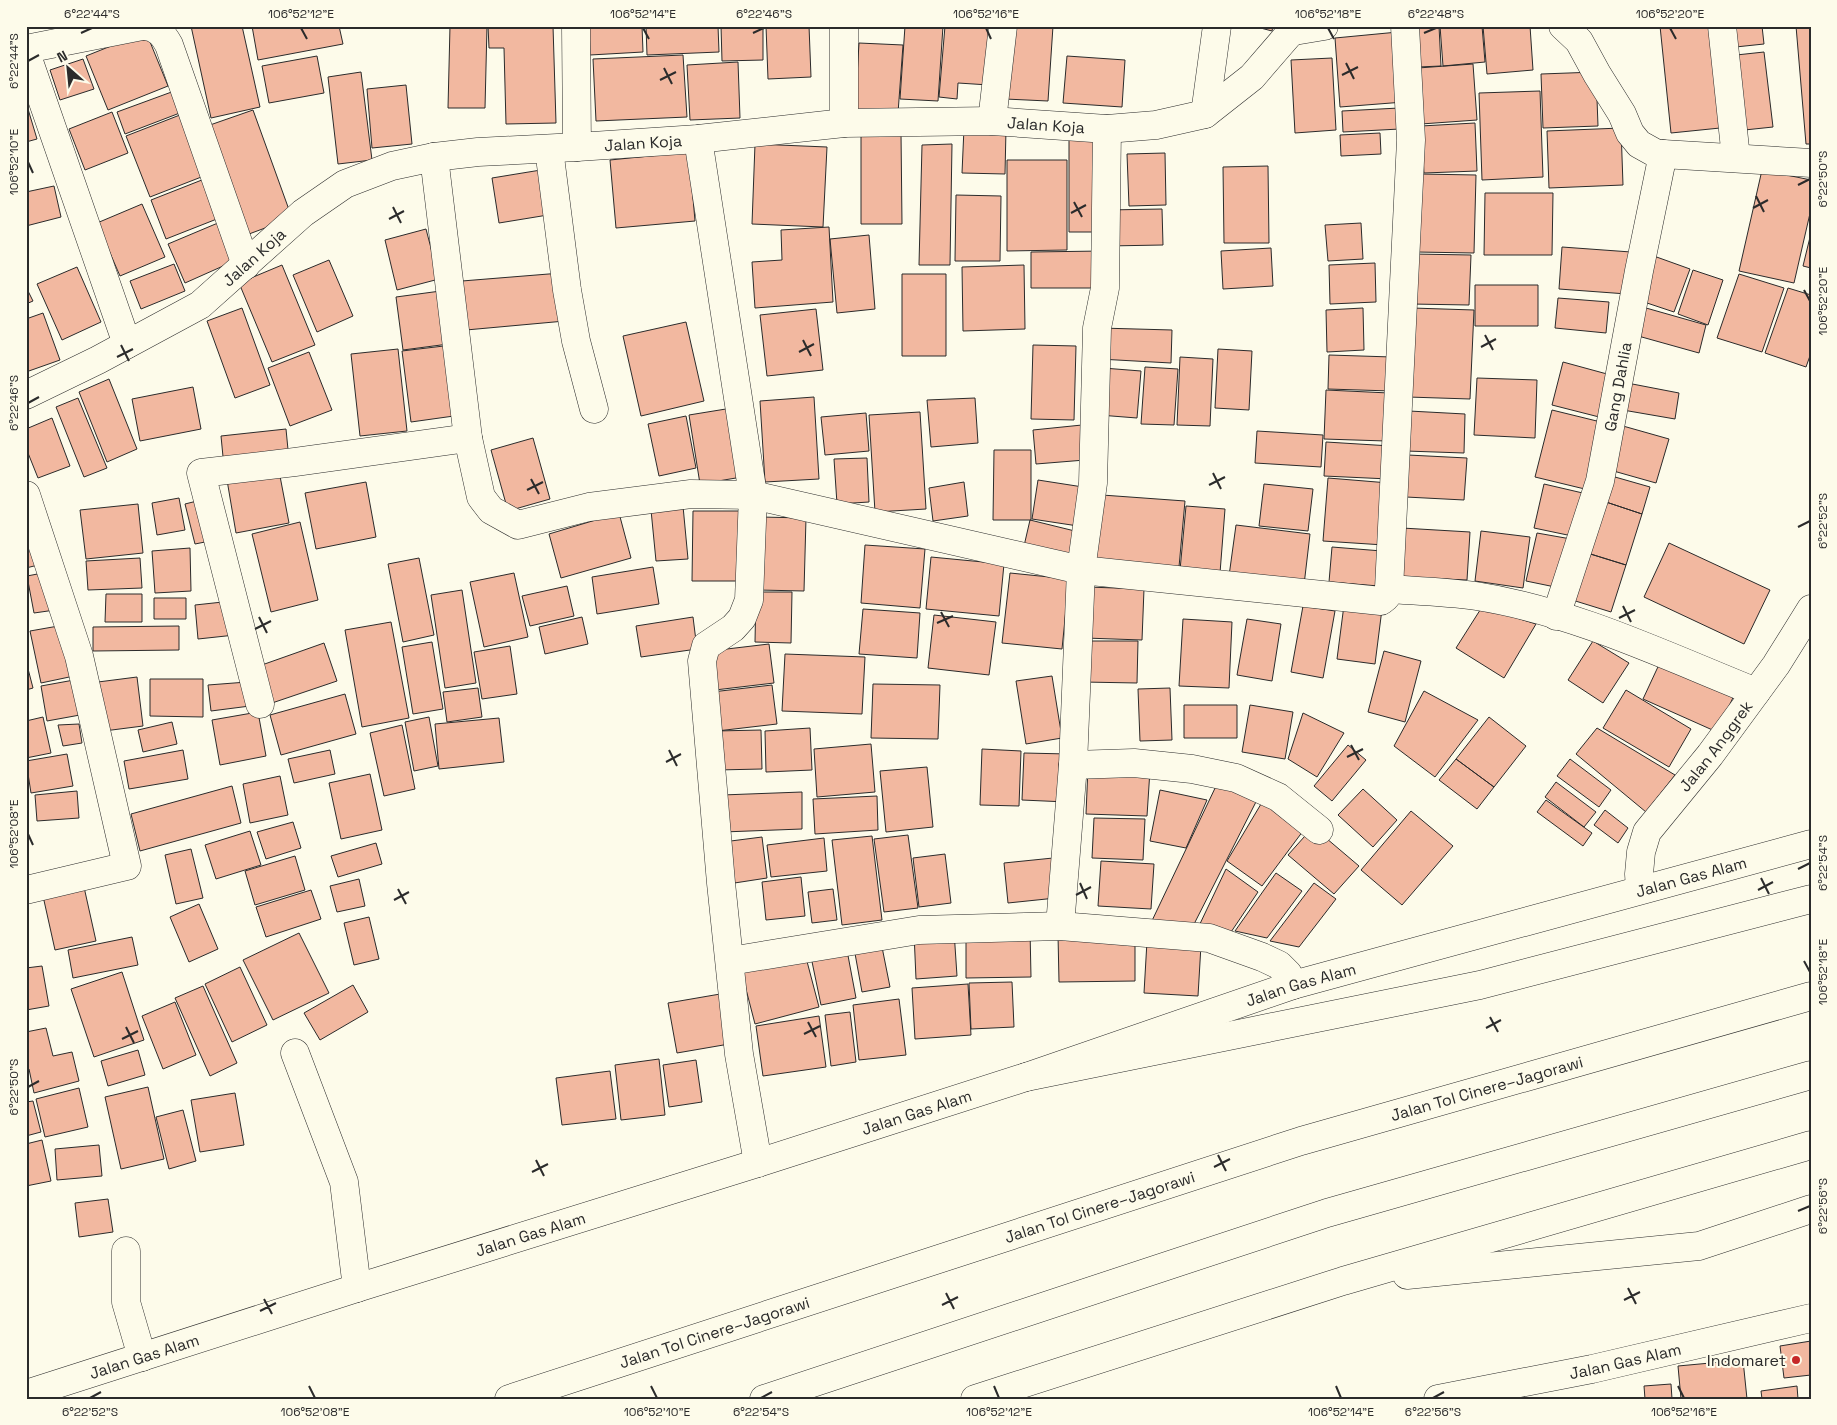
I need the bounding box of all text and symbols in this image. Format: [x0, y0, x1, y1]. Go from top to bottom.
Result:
text: 6°22'44"S [64, 6, 120, 22]
text: 106°52'12"E [268, 6, 334, 22]
text: 106°52'14"E [610, 6, 676, 22]
text: 6°22'46"S [736, 6, 792, 22]
text: 106°52'16"E [953, 6, 1019, 22]
text: 106°52'18"E [1295, 6, 1361, 22]
text: 6°22'48"S [1408, 6, 1464, 22]
text: 106°52'20"E [1636, 6, 1705, 22]
text: 6°22'44"S [6, 33, 22, 89]
north arrow [42, 42, 92, 92]
text: N [54, 46, 70, 67]
street label: Jalan Koja [1006, 112, 1086, 138]
text: 106°52'10"E [6, 128, 22, 195]
street label: Jalan Koja [604, 130, 683, 156]
text: 6°22'50"S [1815, 151, 1831, 207]
street label: Jalan Koja [218, 223, 290, 291]
text: 106°52'20"E [1815, 266, 1831, 335]
street label: Gang Dahlia [1599, 340, 1636, 433]
text: 6°22'46"S [6, 375, 22, 431]
text: 6°22'52"S [1815, 493, 1831, 549]
street label: Jalan Anggrek [1674, 696, 1757, 796]
text: 106°52'08"E [6, 799, 22, 869]
text: 6°22'54"S [1815, 835, 1831, 891]
street label: Jalan Gas Alam [1633, 851, 1749, 902]
text: 106°52'18"E [1815, 939, 1831, 1005]
street label: Jalan Gas Alam [1243, 958, 1358, 1011]
street label: Jalan Tol Cinere–Jagorawi [1388, 1051, 1585, 1126]
text: 6°22'50"S [6, 1059, 22, 1115]
street label: Jalan Gas Alam [859, 1085, 974, 1140]
street label: Jalan Tol Cinere–Jagorawi [1002, 1166, 1197, 1247]
text: 6°22'56"S [1815, 1178, 1831, 1234]
street label: Jalan Gas Alam [472, 1207, 588, 1261]
street label: Jalan Tol Cinere–Jagorawi [617, 1291, 812, 1373]
street label: Jalan Gas Alam [86, 1329, 202, 1384]
street label: Jalan Gas Alam [1567, 1338, 1683, 1384]
place label: Indomaret [1707, 1350, 1786, 1371]
marker: Indomaret [1790, 1354, 1802, 1366]
text: 6°22'52"S [62, 1404, 118, 1420]
text: 106°52'08"E [281, 1404, 350, 1420]
text: 106°52'10"E [624, 1404, 691, 1420]
text: 6°22'54"S [733, 1404, 789, 1420]
text: 106°52'12"E [966, 1404, 1032, 1420]
text: 106°52'14"E [1308, 1404, 1374, 1420]
text: 6°22'56"S [1405, 1404, 1461, 1420]
text: 106°52'16"E [1651, 1404, 1717, 1420]

